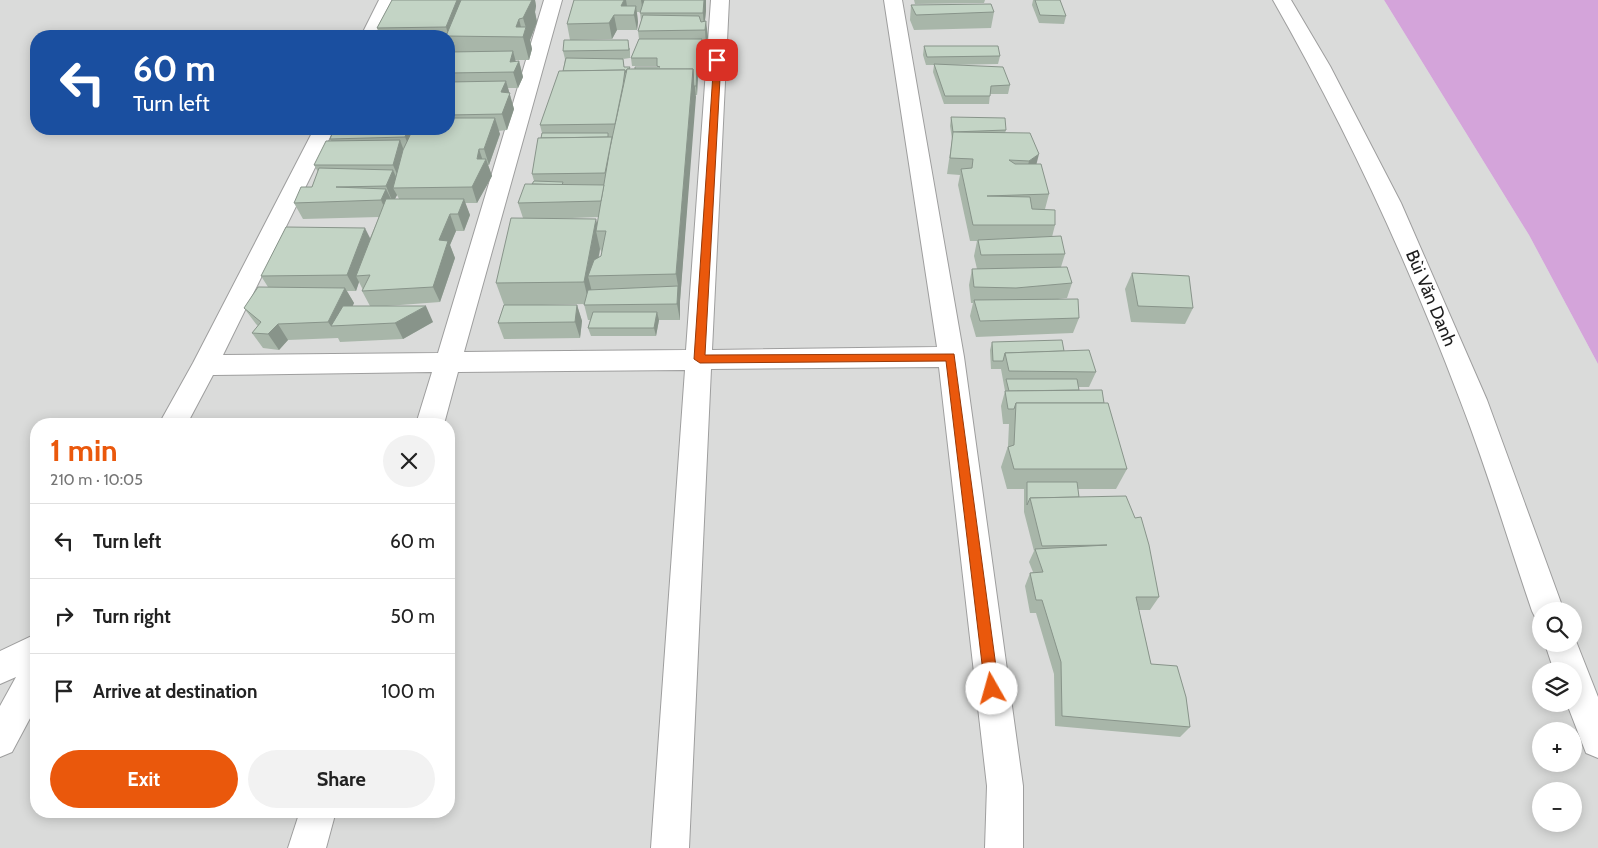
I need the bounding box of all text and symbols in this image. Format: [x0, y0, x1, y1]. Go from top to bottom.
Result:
pin [696, 39, 738, 81]
icon: arrive [703, 46, 731, 74]
text: 60 m [133, 47, 216, 90]
icon: left [50, 50, 115, 115]
text: Turn left [133, 90, 210, 117]
street label: Bùi Văn Danh [1401, 247, 1461, 349]
text: 1 min [50, 432, 118, 469]
button: close [383, 435, 435, 487]
text: 210 m · 10:05 [50, 470, 143, 489]
icon: left [50, 527, 78, 555]
text: Turn left [93, 530, 161, 553]
text: 60 m [390, 530, 435, 553]
icon: right [50, 602, 78, 630]
map controls [1532, 602, 1582, 832]
button: search [1532, 602, 1582, 652]
text: Turn right [93, 605, 171, 628]
text: 50 m [391, 605, 435, 628]
position arrow [965, 662, 1017, 714]
button: layers [1532, 662, 1582, 712]
icon: arrive [50, 677, 78, 705]
text: Arrive at destination [93, 680, 257, 703]
text: 100 m [381, 680, 435, 703]
button: + [1532, 722, 1582, 772]
button: Exit [50, 750, 238, 808]
button: Share [248, 750, 435, 808]
button: − [1532, 782, 1582, 832]

